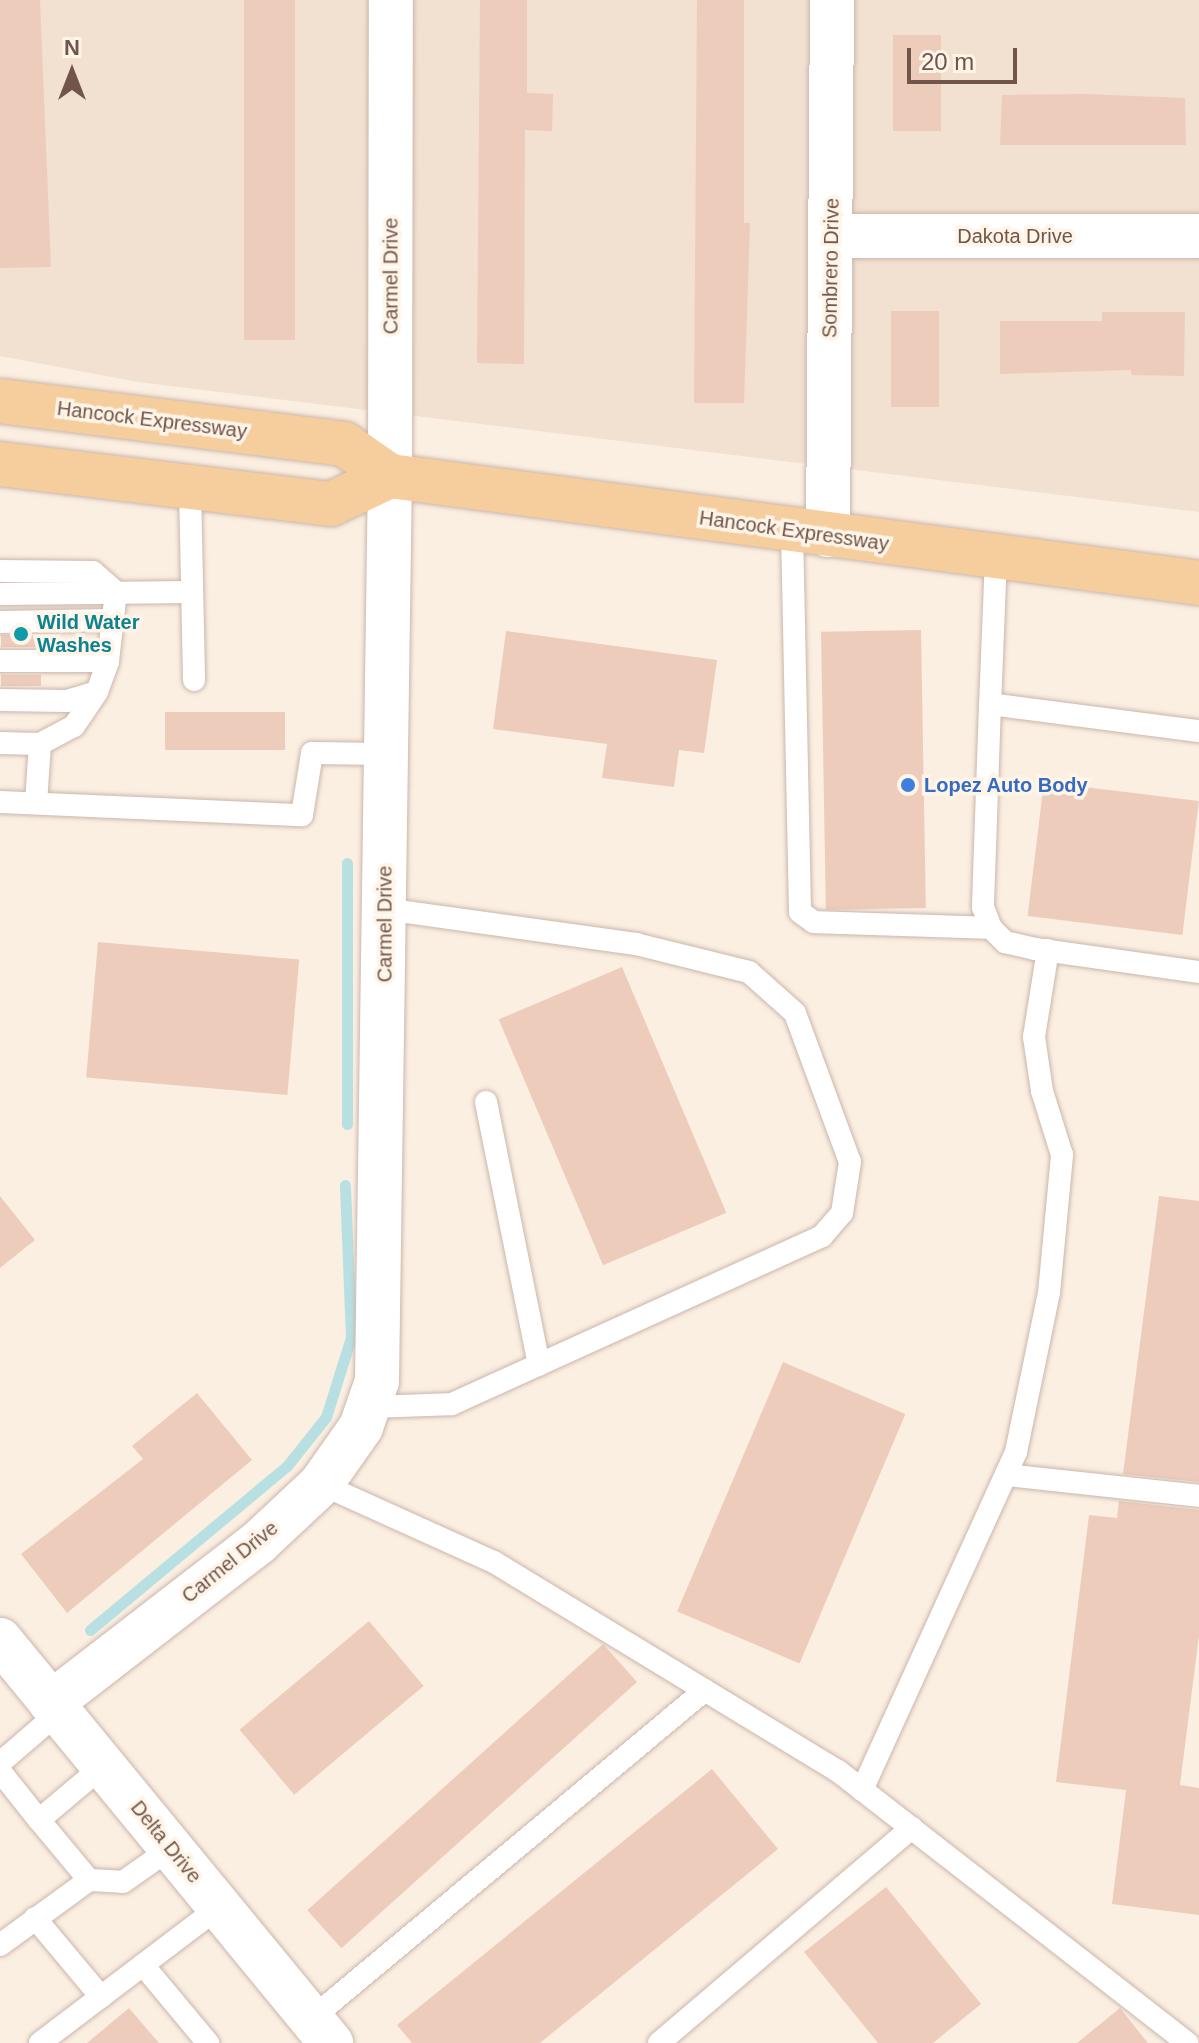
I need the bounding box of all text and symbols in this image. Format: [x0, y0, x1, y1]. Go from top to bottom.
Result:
north arrow [32, 32, 112, 112]
scale bar [911, 32, 1021, 82]
text: N [64, 35, 80, 60]
text: 20 m [921, 48, 974, 75]
street label: Sombrero Drive [818, 198, 844, 338]
street label: Carmel Drive [379, 218, 403, 334]
street label: Dakota Drive [957, 224, 1073, 248]
street label: Hancock Expressway [56, 396, 248, 444]
street label: Hancock Expressway [698, 506, 890, 556]
place label: Wild Water Washes [37, 610, 139, 657]
marker: Wild Water Washes [12, 625, 30, 643]
place label: Lopez Auto Body [924, 773, 1088, 797]
marker: Lopez Auto Body [899, 776, 917, 794]
street label: Carmel Drive [373, 866, 397, 982]
street label: Carmel Drive [177, 1516, 283, 1608]
street label: Delta Drive [126, 1796, 206, 1888]

